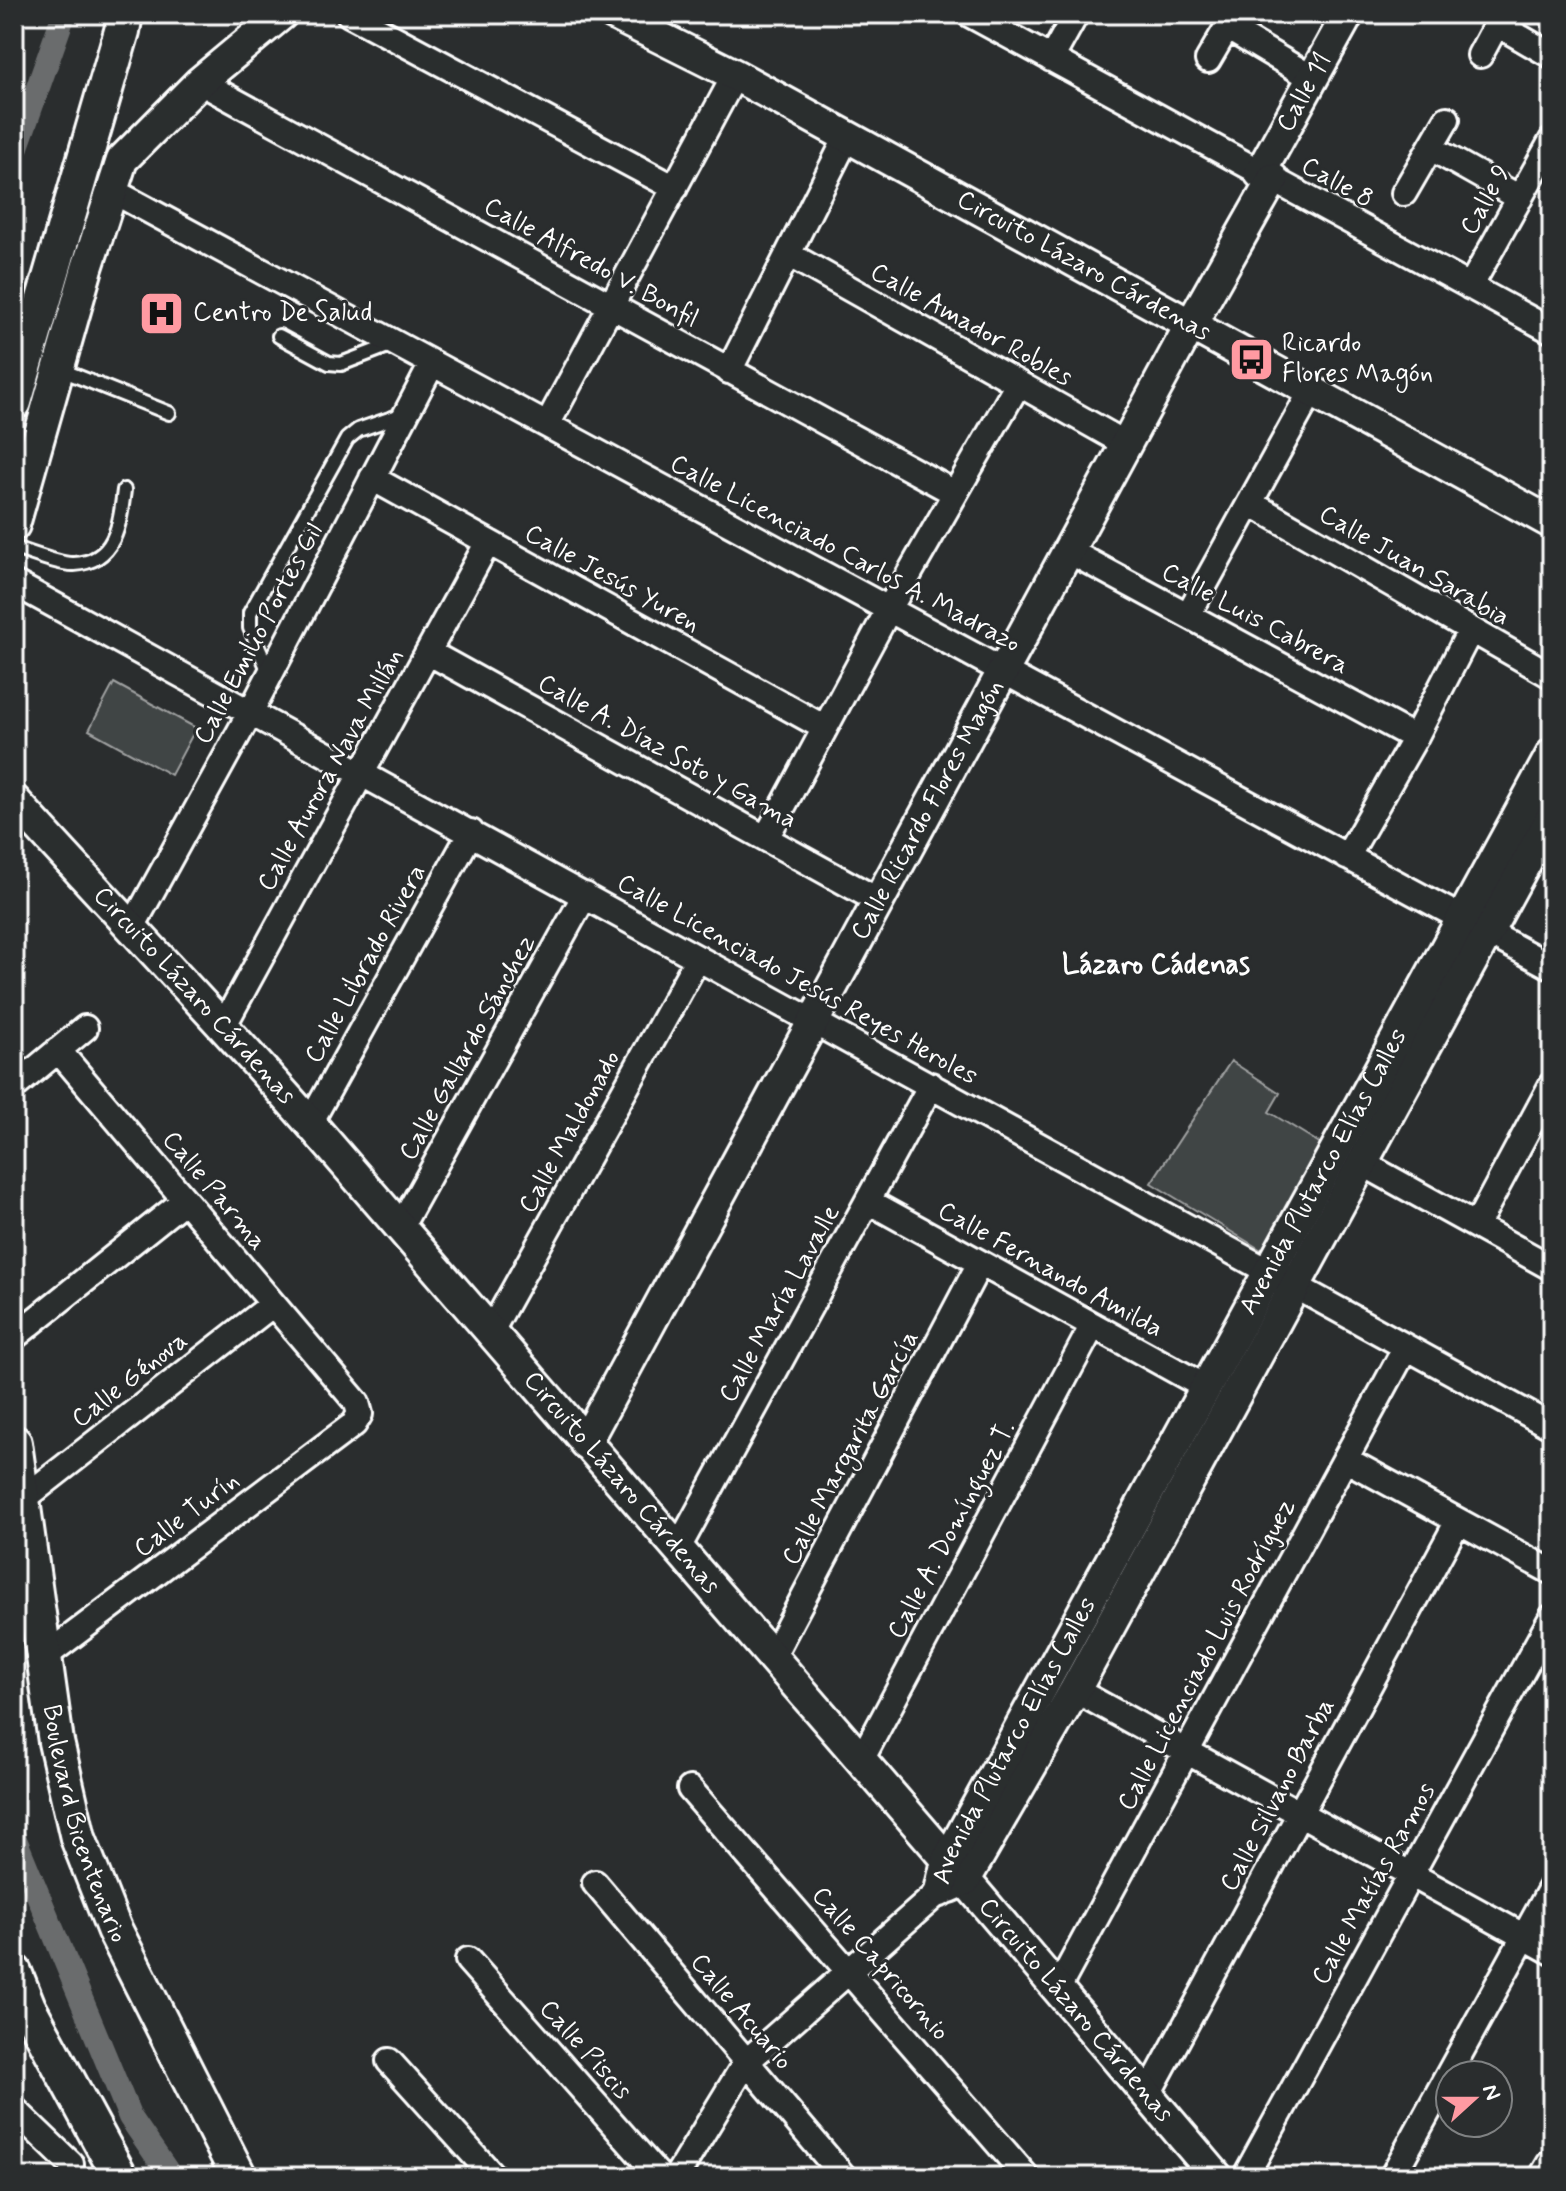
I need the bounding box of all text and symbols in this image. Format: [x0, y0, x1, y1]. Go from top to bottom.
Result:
street label: Calle 11 [1269, 47, 1340, 138]
street label: Calle 8 [1295, 149, 1379, 217]
street label: Calle 9 [1453, 159, 1519, 241]
street label: Circuito Lázaro Cárdenas [951, 183, 1217, 350]
street label: Calle Alfredo V. Bonfil [477, 190, 705, 336]
street label: Calle Amador Robles [864, 255, 1078, 395]
hospital icon: Centro De Salud [138, 289, 186, 337]
place label: Centro De Salud [193, 296, 373, 330]
place label: Ricardo Flores Magón [1282, 327, 1433, 393]
bus stop icon: Ricardo Flores Magón [1227, 335, 1275, 383]
street label: Calle Licenciado Carlos A. Madrazo [664, 447, 1026, 661]
street label: Calle Juan Sarabia [1312, 498, 1516, 634]
street label: Calle Jesús Yuren [518, 517, 706, 641]
street label: Calle Emilio Portes Gil [186, 518, 332, 750]
street label: Calle Luis Cabrera [1155, 555, 1355, 683]
street label: Calle Aurora Nava Millán [250, 643, 412, 897]
street label: Calle A. Díaz Soto y Gama [531, 667, 803, 837]
street label: Calle Ricardo Flores Magón [843, 674, 1012, 946]
street label: Calle Librado Rivera [297, 858, 435, 1070]
street label: Calle Licenciado Jesús Reyes Heroles [611, 866, 983, 1094]
street label: Circuito Lázaro Cárdenas [85, 879, 303, 1112]
street label: Calle Gallardo Sánchez [392, 929, 544, 1167]
district label: Lázaro Cádenas [1062, 947, 1250, 984]
street label: Avenida Plutarco Elías Calles [1232, 1023, 1416, 1321]
street label: Calle Maldonado [511, 1044, 629, 1220]
street label: Calle Parma [154, 1124, 274, 1258]
street label: Calle Fernando Amilda [931, 1194, 1169, 1346]
street label: Calle María Lavalle [712, 1199, 849, 1409]
street label: Calle Génova [65, 1324, 195, 1436]
street label: Calle Margarita García [775, 1325, 929, 1572]
street label: Circuito Lázaro Cárdenas [515, 1364, 727, 1602]
street label: Calle A. Domínguez T. [880, 1415, 1027, 1647]
street label: Calle Turín [127, 1464, 247, 1566]
street label: Calle Licenciado Luis Rodríguez [1110, 1493, 1304, 1817]
street label: Avenida Plutarco Elías Calles [925, 1591, 1105, 1888]
street label: Calle Silvano Barba [1213, 1692, 1343, 1898]
street label: Boulevard Bicentenario [34, 1702, 135, 1949]
street label: Calle Matías Ramos [1304, 1777, 1444, 1991]
street label: Calle Capricornio [803, 1879, 957, 2049]
street label: Circuito Lázaro Cárdenas [970, 1891, 1181, 2130]
street label: Calle Acuario [682, 1946, 800, 2078]
street label: Calle Piscis [531, 1993, 639, 2107]
north arrow [1434, 2059, 1514, 2139]
text: N [1475, 2081, 1507, 2104]

